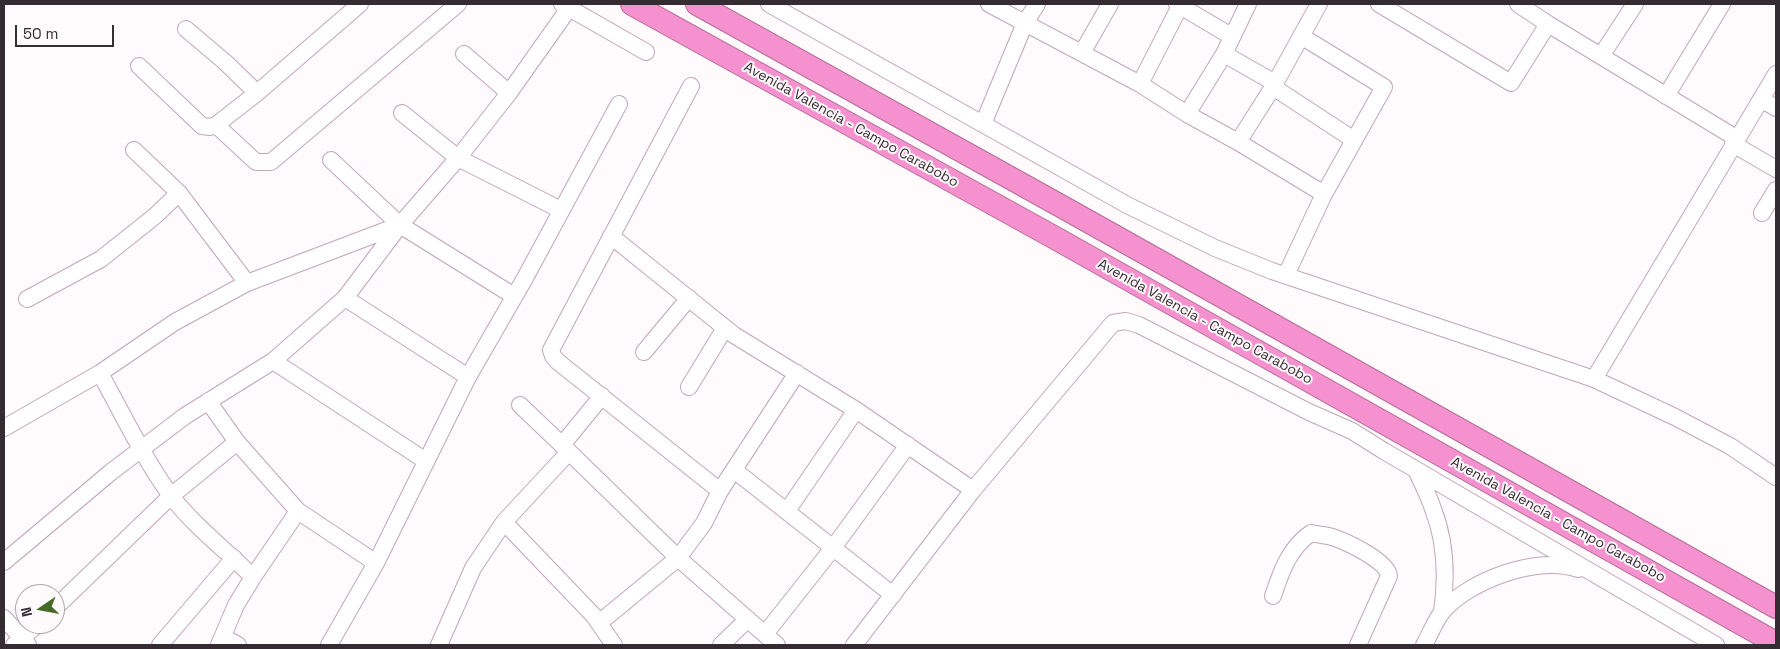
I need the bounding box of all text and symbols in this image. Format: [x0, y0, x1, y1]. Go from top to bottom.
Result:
scale bar [18, 15, 116, 47]
text: 50 m [23, 24, 58, 43]
street label: Avenida Valencia - Campo Carabobo [741, 59, 961, 191]
street label: Avenida Valencia - Campo Carabobo [1095, 256, 1315, 388]
street label: Avenida Valencia - Campo Carabobo [1448, 454, 1668, 586]
north arrow [15, 584, 65, 634]
text: N [17, 605, 36, 618]

